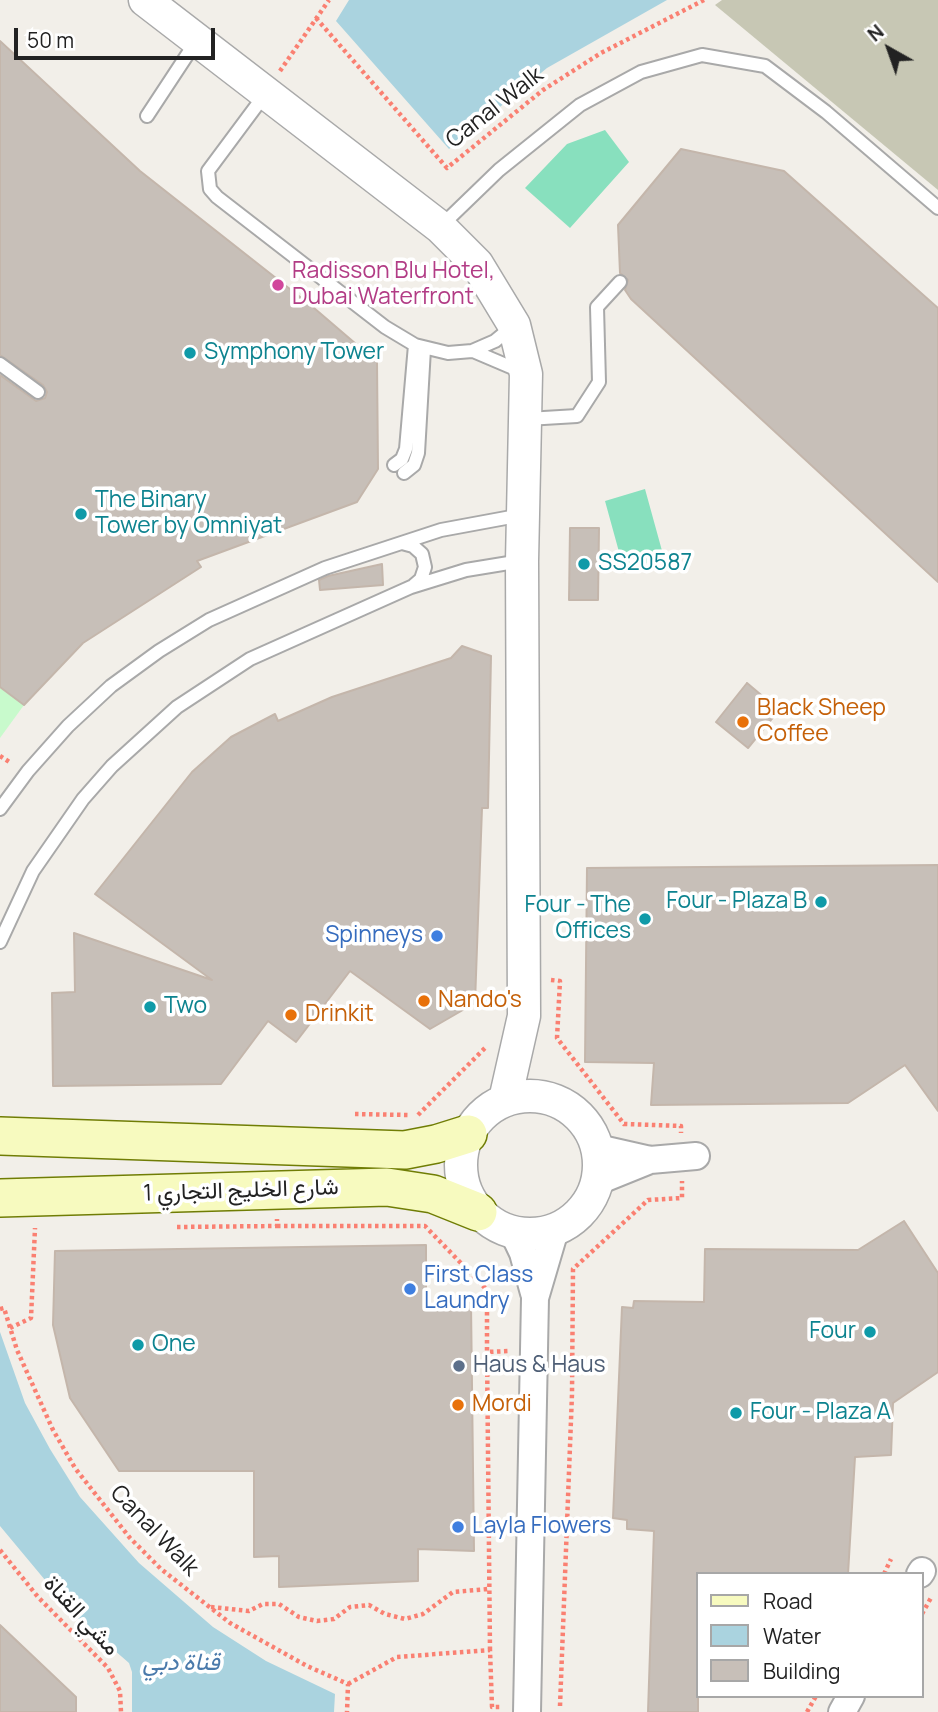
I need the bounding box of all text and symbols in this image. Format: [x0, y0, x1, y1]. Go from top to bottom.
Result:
scale bar [18, 14, 219, 58]
north arrow [854, 14, 924, 84]
text: N [862, 19, 889, 47]
text: 50 m [27, 26, 74, 54]
street label: Canal Walk [441, 62, 549, 154]
place label: Radisson Blu Hotel, Dubai Waterfront [292, 258, 495, 312]
marker: Radisson Blu Hotel, Dubai Waterfront [270, 277, 286, 293]
place label: Symphony Tower [204, 339, 384, 367]
marker: Symphony Tower [182, 345, 198, 361]
place label: The Binary Tower by Omniyat [95, 487, 282, 541]
marker: The Binary Tower by Omniyat [73, 506, 89, 522]
place label: SS20587 [598, 550, 692, 578]
marker: SS20587 [576, 556, 592, 572]
place label: Black Sheep Coffee [757, 695, 886, 749]
marker: Black Sheep Coffee [735, 714, 751, 730]
place label: Four - Plaza B [666, 888, 807, 916]
place label: Four - The Offices [525, 892, 631, 946]
marker: Four - Plaza B [813, 894, 829, 910]
marker: Four - The Offices [637, 911, 653, 927]
place label: Spinneys [325, 922, 423, 950]
marker: Spinneys [429, 928, 445, 944]
place label: Nando's [438, 987, 522, 1015]
place label: Two [164, 993, 207, 1021]
marker: Nando's [416, 993, 432, 1009]
marker: Two [142, 999, 158, 1015]
place label: Drinkit [305, 1001, 374, 1029]
marker: Drinkit [283, 1007, 299, 1023]
street label: شارع الخليج التجاري 1 [143, 1174, 339, 1208]
place label: First Class Laundry [424, 1262, 533, 1316]
marker: First Class Laundry [402, 1281, 418, 1297]
place label: Four [809, 1318, 856, 1346]
marker: Four [862, 1324, 878, 1340]
place label: One [152, 1331, 196, 1359]
marker: One [130, 1337, 146, 1353]
place label: Haus & Haus [473, 1352, 606, 1380]
marker: Haus & Haus [451, 1358, 467, 1374]
place label: Mordi [472, 1391, 532, 1419]
marker: Mordi [450, 1397, 466, 1413]
place label: Four - Plaza A [750, 1399, 891, 1427]
marker: Four - Plaza A [728, 1405, 744, 1421]
street label: Canal Walk [104, 1480, 204, 1582]
place label: Layla Flowers [472, 1513, 611, 1541]
marker: Layla Flowers [450, 1519, 466, 1535]
street label: مشي القناة [37, 1570, 125, 1662]
legend [696, 1572, 924, 1698]
text: Road [763, 1587, 813, 1615]
text: Water [763, 1622, 821, 1650]
water label: قناة دبي [142, 1649, 220, 1677]
text: Building [763, 1657, 840, 1685]

